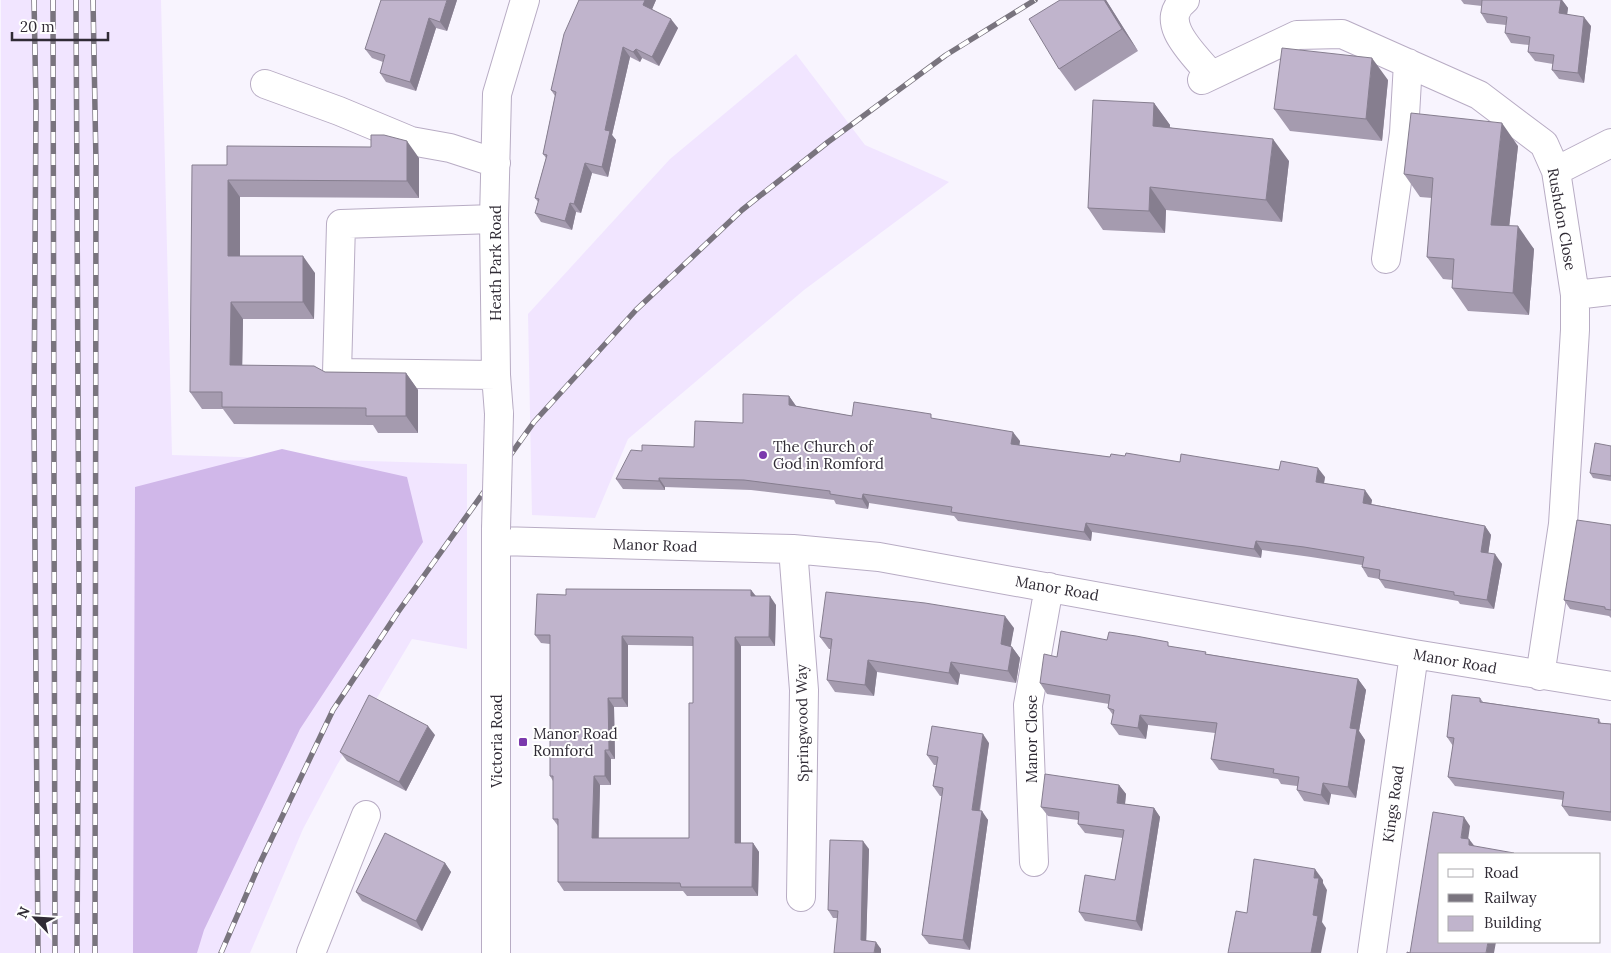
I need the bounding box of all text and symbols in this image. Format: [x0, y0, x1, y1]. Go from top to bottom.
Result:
scale bar [12, 10, 109, 42]
text: 20 m [20, 17, 55, 36]
street label: Rushdon Close [1544, 166, 1580, 272]
street label: Heath Park Road [486, 205, 505, 321]
place label: The Church of God in Romford [773, 437, 884, 473]
marker: The Church of God in Romford [757, 449, 769, 461]
street label: Manor Road [612, 534, 698, 556]
street label: Manor Road [1014, 571, 1100, 605]
street label: Manor Road [1412, 644, 1498, 678]
street label: Springwood Way [791, 664, 813, 782]
street label: Victoria Road [487, 694, 506, 789]
street label: Manor Close [1022, 695, 1041, 783]
place label: Manor Road Romford [533, 724, 618, 760]
marker: Manor Road Romford [517, 736, 529, 748]
street label: Kings Road [1378, 764, 1408, 844]
legend [1438, 853, 1601, 943]
text: Road [1484, 863, 1519, 882]
text: Railway [1484, 888, 1537, 907]
north arrow [10, 893, 60, 943]
text: N [13, 904, 34, 921]
text: Building [1484, 913, 1542, 932]

